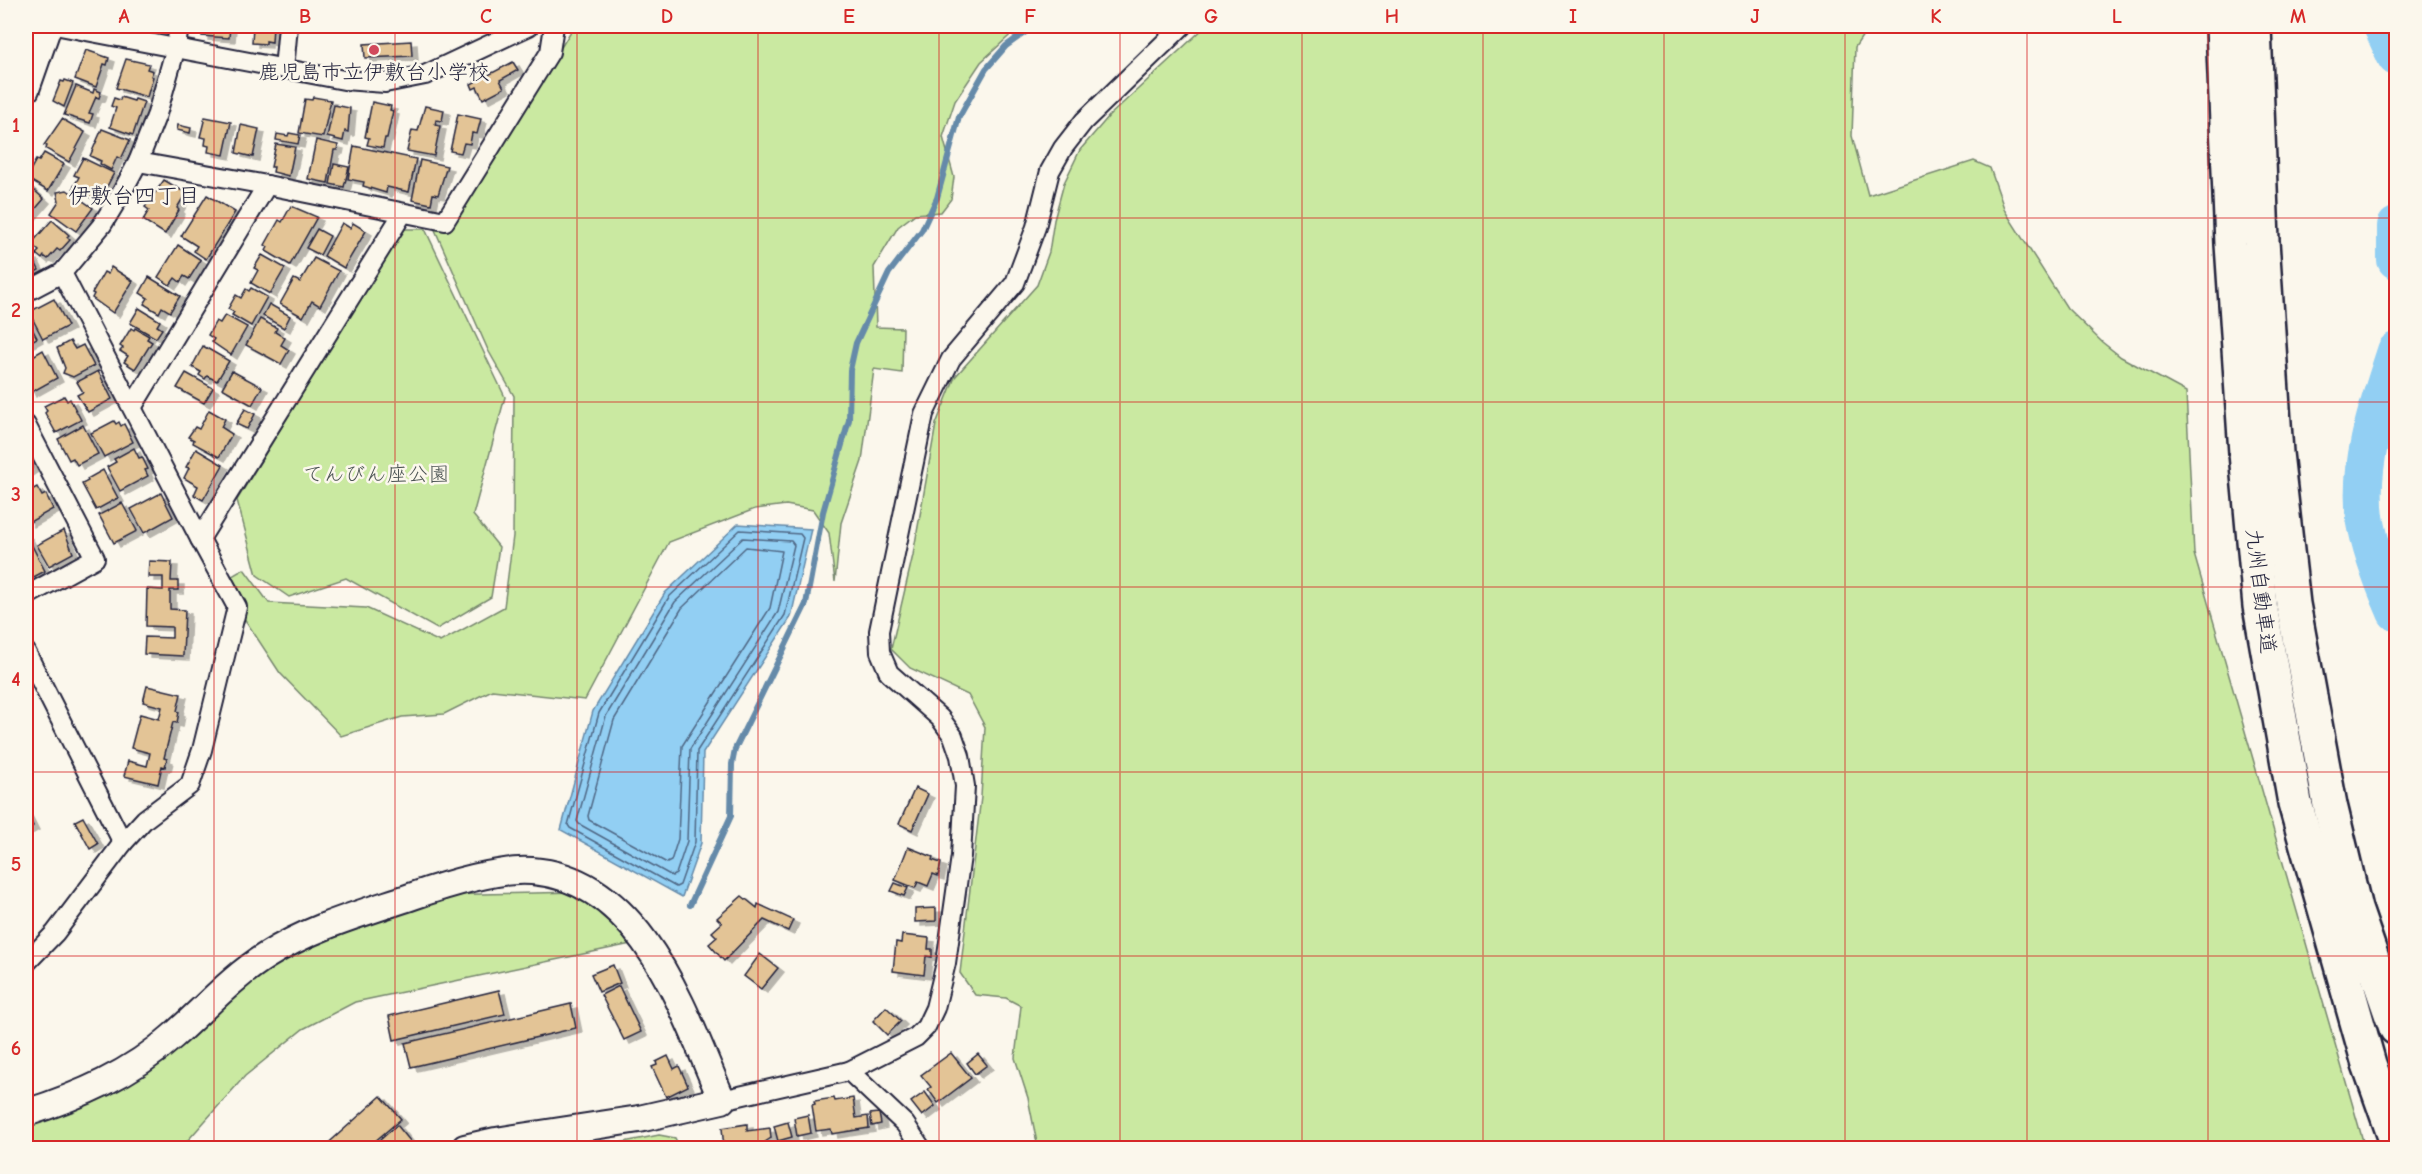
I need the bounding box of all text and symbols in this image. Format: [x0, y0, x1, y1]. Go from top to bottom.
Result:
text: A [118, 5, 130, 28]
text: B [299, 5, 311, 28]
text: C [480, 5, 492, 28]
text: D [661, 5, 673, 28]
text: E [843, 5, 855, 28]
text: F [1024, 5, 1036, 28]
text: G [1204, 5, 1218, 28]
text: H [1385, 5, 1399, 28]
text: I [1569, 5, 1577, 28]
text: J [1750, 5, 1760, 28]
text: K [1930, 5, 1942, 28]
text: L [2112, 5, 2122, 28]
text: M [2290, 5, 2306, 28]
marker: 鹿児島市立伊敷台小学校 [367, 43, 381, 57]
place label: 鹿児島市立伊敷台小学校 [259, 60, 490, 84]
text: 1 [12, 114, 20, 137]
district label: 伊敷台四丁目 [68, 183, 200, 209]
text: 2 [11, 299, 21, 322]
park label: てんびん座公園 [303, 462, 450, 486]
text: 3 [11, 483, 21, 506]
street label: 九州自動車道 [2241, 527, 2281, 655]
text: 4 [11, 668, 21, 691]
text: 5 [11, 853, 21, 876]
text: 6 [11, 1037, 21, 1060]

